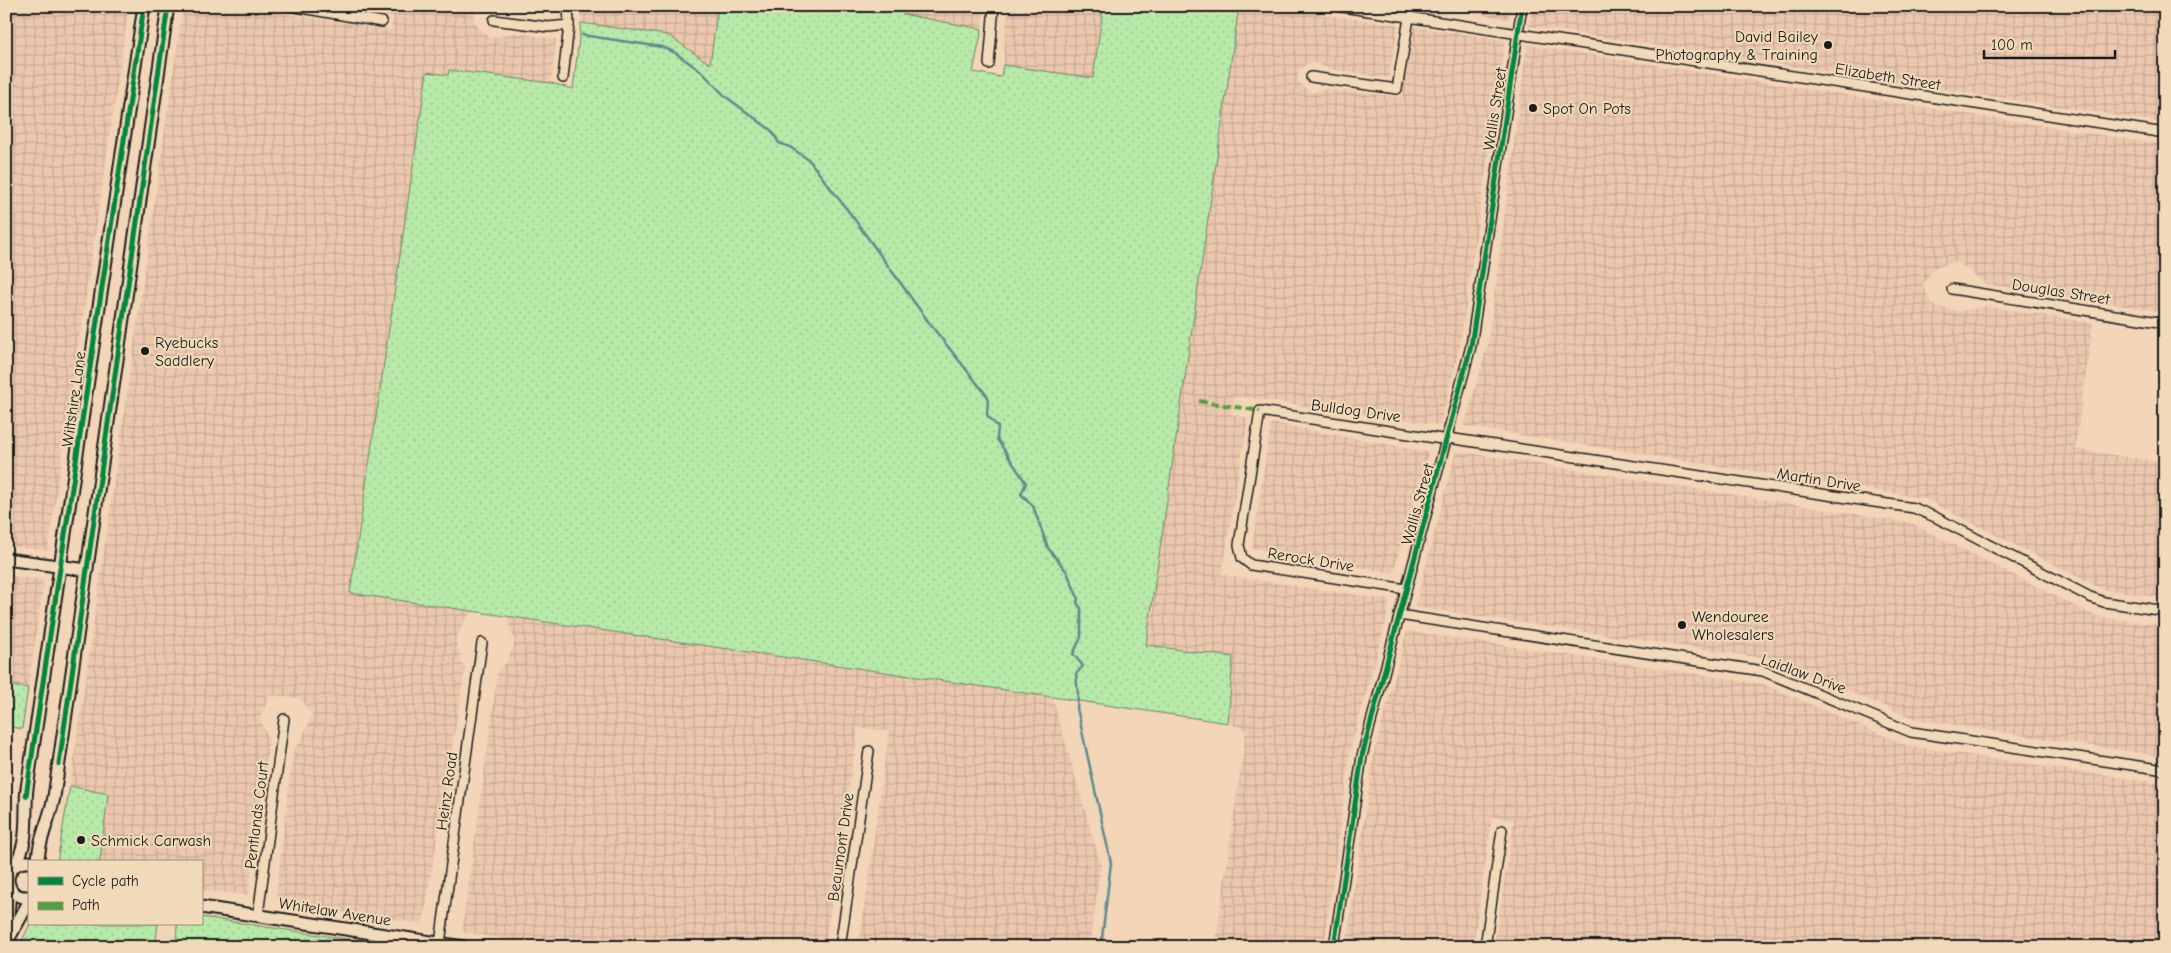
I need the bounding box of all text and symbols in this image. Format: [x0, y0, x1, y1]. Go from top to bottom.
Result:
place label: David Bailey Photography & Training [1655, 28, 1819, 64]
scale bar [1984, 28, 2115, 60]
text: 100 m [1991, 36, 2033, 54]
marker: David Bailey Photography & Training [1822, 39, 1834, 51]
street label: Elizabeth Street [1834, 60, 1942, 94]
street label: Wallis Street [1480, 66, 1510, 152]
place label: Spot On Pots [1543, 100, 1631, 118]
marker: Spot On Pots [1527, 102, 1539, 114]
street label: Douglas Street [2011, 275, 2112, 309]
place label: Ryebucks Saddlery [155, 334, 219, 370]
marker: Ryebucks Saddlery [139, 345, 151, 357]
street label: Wiltshire Lane [58, 350, 90, 448]
street label: Bulldog Drive [1310, 396, 1402, 426]
street label: Wallis Street [1398, 461, 1438, 547]
street label: Martin Drive [1776, 464, 1862, 496]
street label: Rerock Drive [1266, 544, 1355, 576]
place label: Wendouree Wholesalers [1692, 608, 1774, 644]
marker: Wendouree Wholesalers [1676, 619, 1688, 631]
street label: Laidlaw Drive [1759, 650, 1849, 698]
street label: Heinz Road [433, 751, 461, 831]
street label: Pentlands Court [241, 760, 273, 870]
street label: Beaumont Drive [824, 792, 858, 902]
place label: Schmick Carwash [91, 832, 211, 850]
marker: Schmick Carwash [75, 834, 87, 846]
legend [28, 860, 202, 926]
text: Cycle path [72, 872, 139, 890]
street label: Whitelaw Avenue [277, 894, 392, 930]
text: Path [72, 896, 100, 914]

